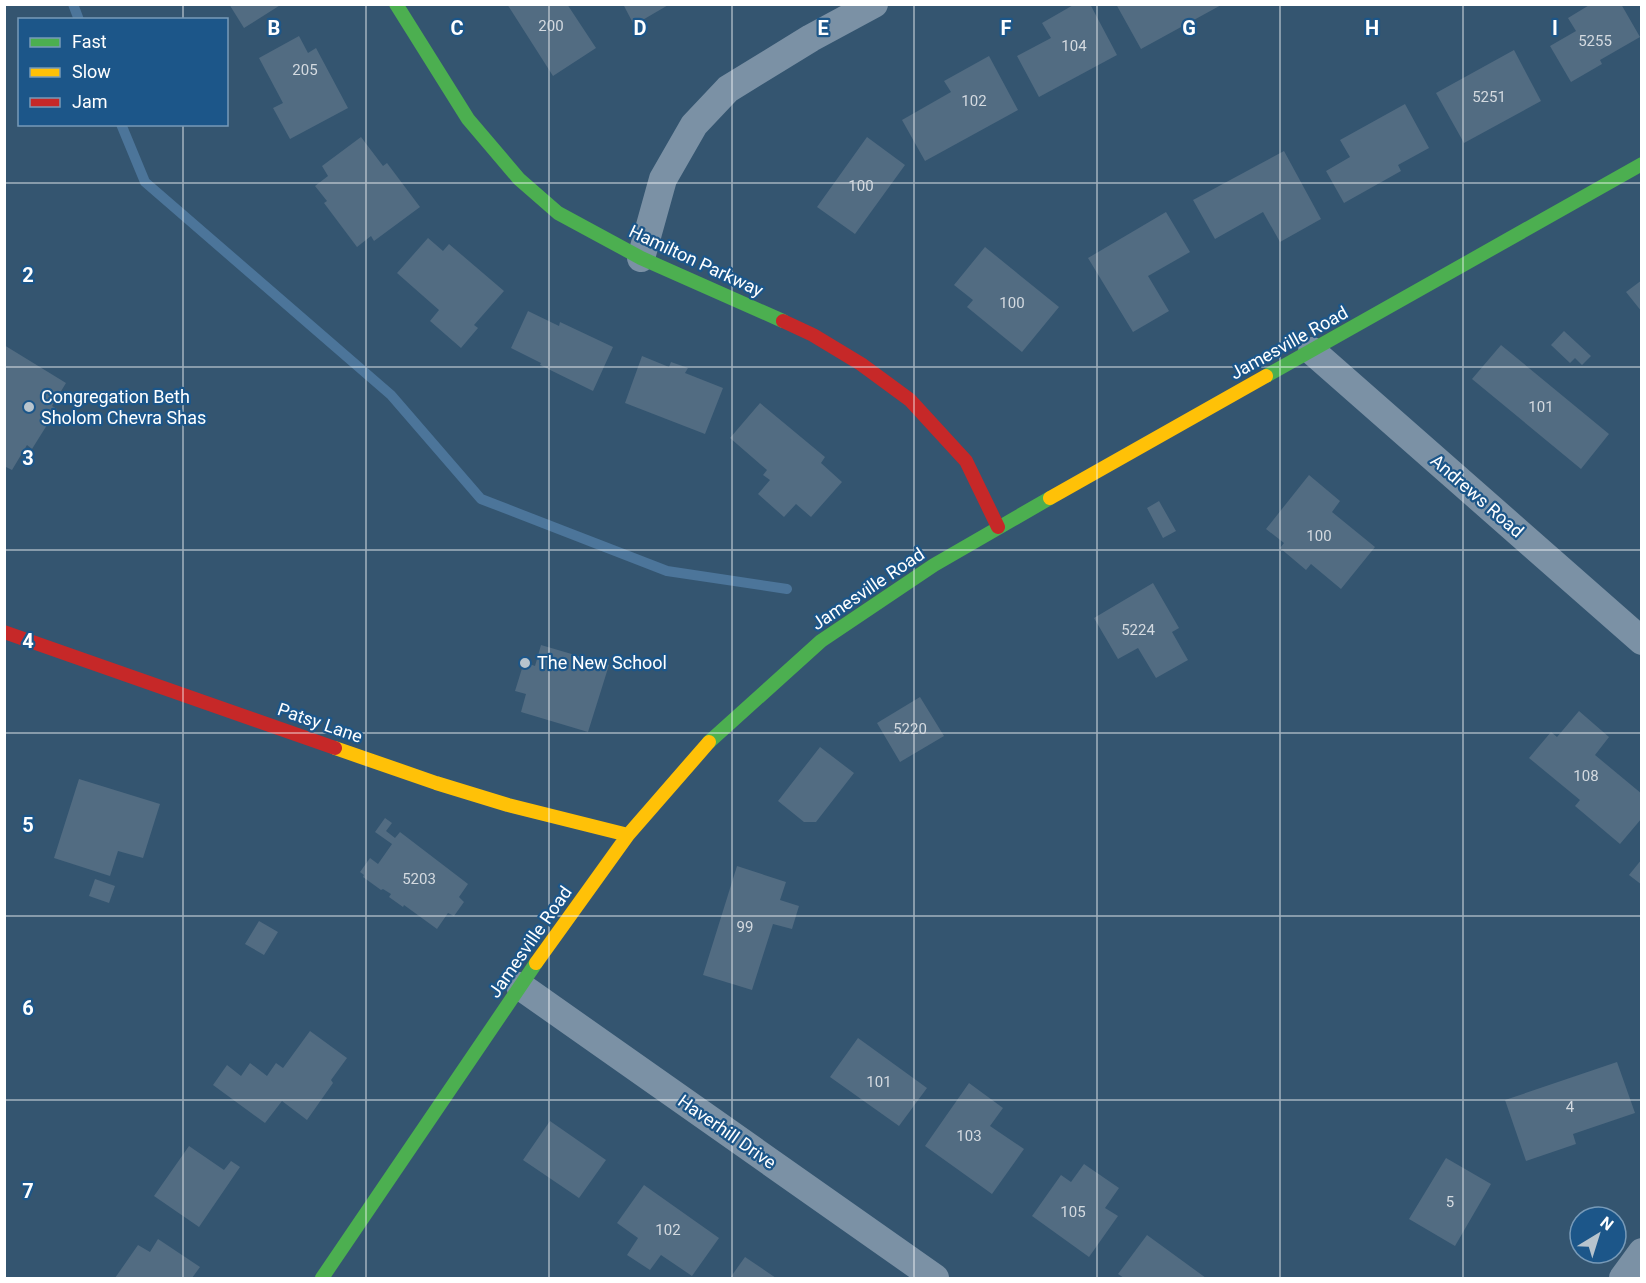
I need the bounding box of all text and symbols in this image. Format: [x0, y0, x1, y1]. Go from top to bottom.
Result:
text: B [268, 16, 280, 40]
text: C [450, 16, 464, 40]
text: D [634, 16, 647, 40]
text: E [817, 16, 829, 40]
text: F [1001, 16, 1012, 40]
text: G [1182, 16, 1196, 40]
text: H [1365, 16, 1379, 40]
text: I [1552, 16, 1558, 40]
house number: 200 [538, 17, 564, 35]
legend [18, 18, 228, 126]
text: Fast [72, 31, 107, 52]
house number: 5255 [1578, 32, 1612, 50]
house number: 104 [1061, 37, 1087, 55]
text: Slow [72, 61, 111, 82]
house number: 205 [292, 61, 318, 79]
house number: 5251 [1472, 88, 1506, 106]
text: Jam [72, 91, 108, 112]
house number: 102 [961, 92, 987, 110]
house number: 100 [848, 177, 874, 195]
street label: Hamilton Parkway [626, 220, 767, 301]
text: 2 [22, 263, 34, 287]
house number: 100 [999, 294, 1025, 312]
street label: Jamesville Road [1226, 301, 1351, 384]
place label: Congregation Beth Sholom Chevra Shas [41, 386, 206, 428]
house number: 101 [1528, 398, 1554, 416]
marker: Congregation Beth Sholom Chevra Shas [22, 400, 36, 414]
text: 3 [22, 446, 34, 470]
street label: Andrews Road [1427, 450, 1528, 542]
house number: 100 [1306, 527, 1332, 545]
street label: Jamesville Road [807, 543, 928, 634]
house number: 5224 [1121, 621, 1155, 639]
text: 4 [22, 629, 34, 653]
place label: The New School [537, 652, 667, 673]
marker: The New School [518, 656, 532, 670]
street label: Patsy Lane [275, 698, 365, 747]
house number: 5220 [893, 720, 927, 738]
house number: 108 [1573, 767, 1599, 785]
text: 5 [22, 813, 34, 837]
house number: 5203 [402, 870, 436, 888]
street label: Jamesville Road [483, 882, 576, 1002]
house number: 99 [737, 918, 753, 936]
text: 6 [22, 996, 34, 1020]
house number: 101 [866, 1073, 892, 1091]
street label: Haverhill Drive [674, 1090, 780, 1173]
house number: 4 [1566, 1098, 1575, 1116]
house number: 103 [956, 1127, 982, 1145]
text: 7 [22, 1179, 34, 1203]
house number: 5 [1446, 1193, 1454, 1211]
house number: 105 [1060, 1203, 1086, 1221]
north arrow [1568, 1205, 1628, 1265]
text: N [1597, 1213, 1617, 1235]
house number: 102 [655, 1221, 681, 1239]

